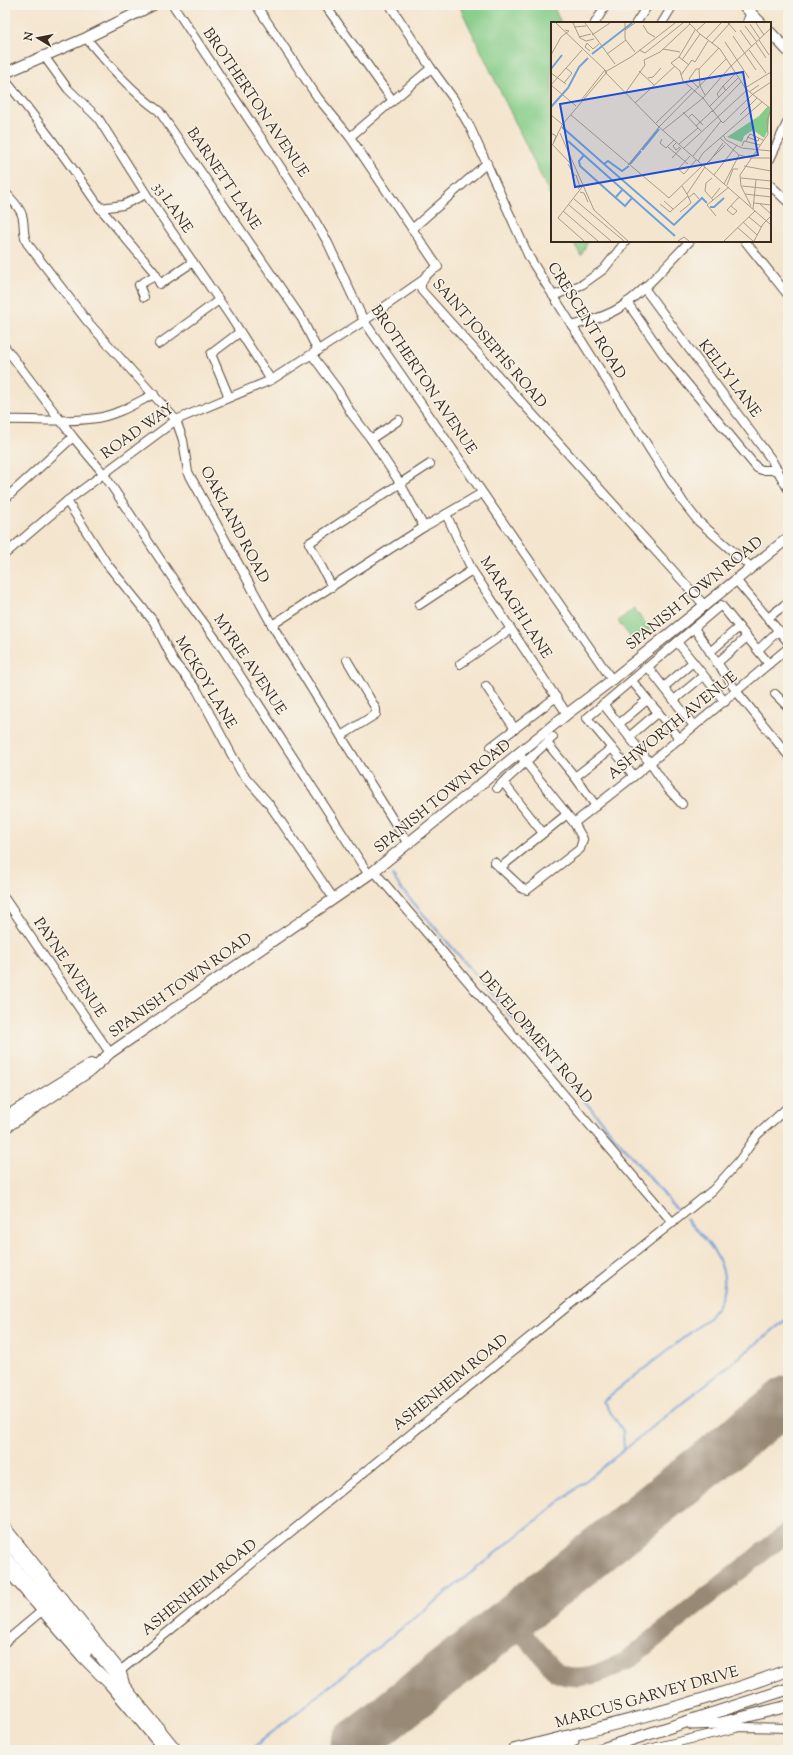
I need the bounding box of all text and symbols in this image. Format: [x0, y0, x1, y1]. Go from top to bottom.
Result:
north arrow [18, 18, 58, 58]
inset map [551, 22, 771, 242]
street label: BROTHERTON AVENUE [197, 24, 313, 182]
text: N [20, 31, 38, 43]
street label: BARNETT LANE [181, 124, 265, 234]
street label: 33 LANE [147, 178, 197, 238]
street label: CRESCENT ROAD [542, 259, 631, 384]
street label: SAINT JOSEPHS ROAD [427, 275, 551, 413]
street label: BROTHERTON AVENUE [365, 301, 481, 459]
street label: KELLY LANE [693, 336, 765, 422]
street label: ROAD WAY [97, 399, 179, 465]
street label: OAKLAND ROAD [194, 463, 274, 587]
street label: SPANISH TOWN ROAD [622, 532, 768, 656]
street label: MARAGH LANE [474, 553, 556, 663]
street label: MYRIE AVENUE [208, 611, 290, 719]
street label: MCKOY LANE [169, 633, 241, 733]
street label: ASHWORTH AVENUE [604, 667, 742, 785]
street label: SPANISH TOWN ROAD [370, 735, 516, 859]
street label: PAYNE AVENUE [28, 914, 110, 1022]
street label: SPANISH TOWN ROAD [105, 928, 257, 1043]
street label: DEVELOPMENT ROAD [473, 967, 597, 1109]
street label: ASHENHEIM ROAD [389, 1330, 513, 1436]
street label: ASHENHEIM ROAD [138, 1535, 262, 1641]
street label: MARCUS GARVEY DRIVE [553, 1662, 741, 1734]

